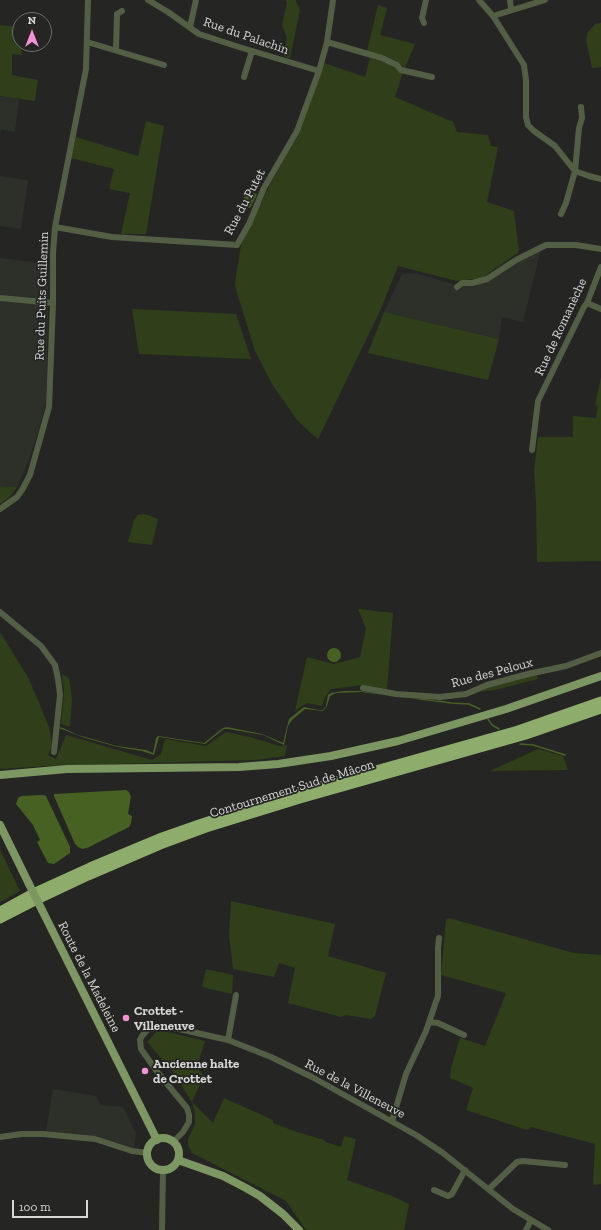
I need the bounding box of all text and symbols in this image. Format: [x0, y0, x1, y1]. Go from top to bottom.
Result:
north arrow [12, 12, 52, 52]
text: N [28, 14, 36, 27]
street label: Rue du Palachin [201, 14, 291, 58]
street label: Rue du Putet [221, 166, 269, 238]
street label: Rue du Puits Guillemin [32, 231, 52, 361]
street label: Rue de Romanèche [532, 276, 590, 378]
street label: Rue des Peloux [450, 655, 534, 691]
street label: Contournement Sud de Mâcon [208, 757, 376, 821]
street label: Route de la Madeleine [54, 919, 124, 1035]
place label: Crottet - Villeneuve [134, 1003, 194, 1034]
marker: Crottet - Villeneuve [121, 1013, 131, 1023]
place label: Ancienne halte de Crottet [153, 1056, 239, 1087]
street label: Rue de la Villeneuve [302, 1056, 408, 1122]
marker: Ancienne halte de Crottet [140, 1066, 150, 1076]
scale bar [14, 1192, 90, 1218]
text: 100 m [19, 1200, 51, 1214]

